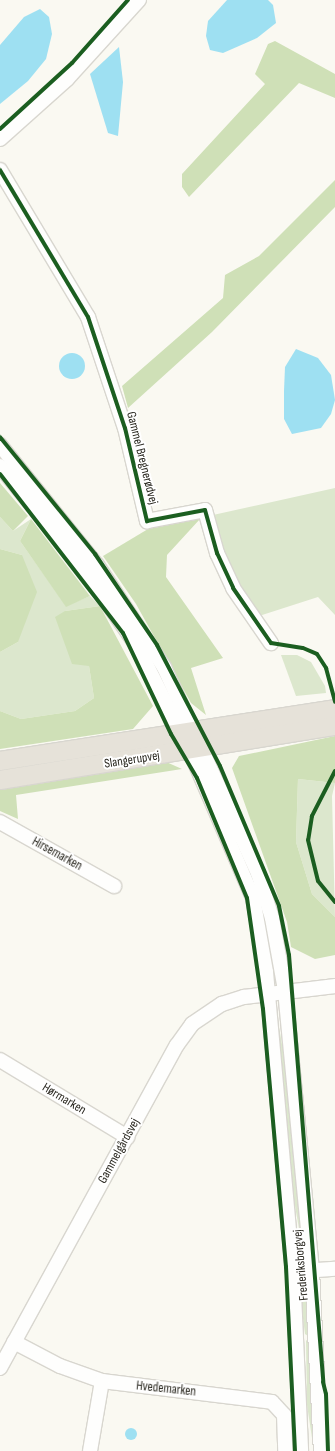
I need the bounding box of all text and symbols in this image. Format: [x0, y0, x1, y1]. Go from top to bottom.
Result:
street label: Gammel Bregnerødvej [123, 410, 161, 506]
street label: Slangerupvej [103, 748, 161, 772]
street label: Hirsemarken [29, 834, 85, 874]
street label: Hørmarken [39, 1080, 89, 1118]
street label: Gammelgårdsvej [95, 1116, 143, 1186]
street label: Frederiksborgvej [290, 1229, 312, 1301]
street label: Hvedemarken [135, 1378, 197, 1400]

